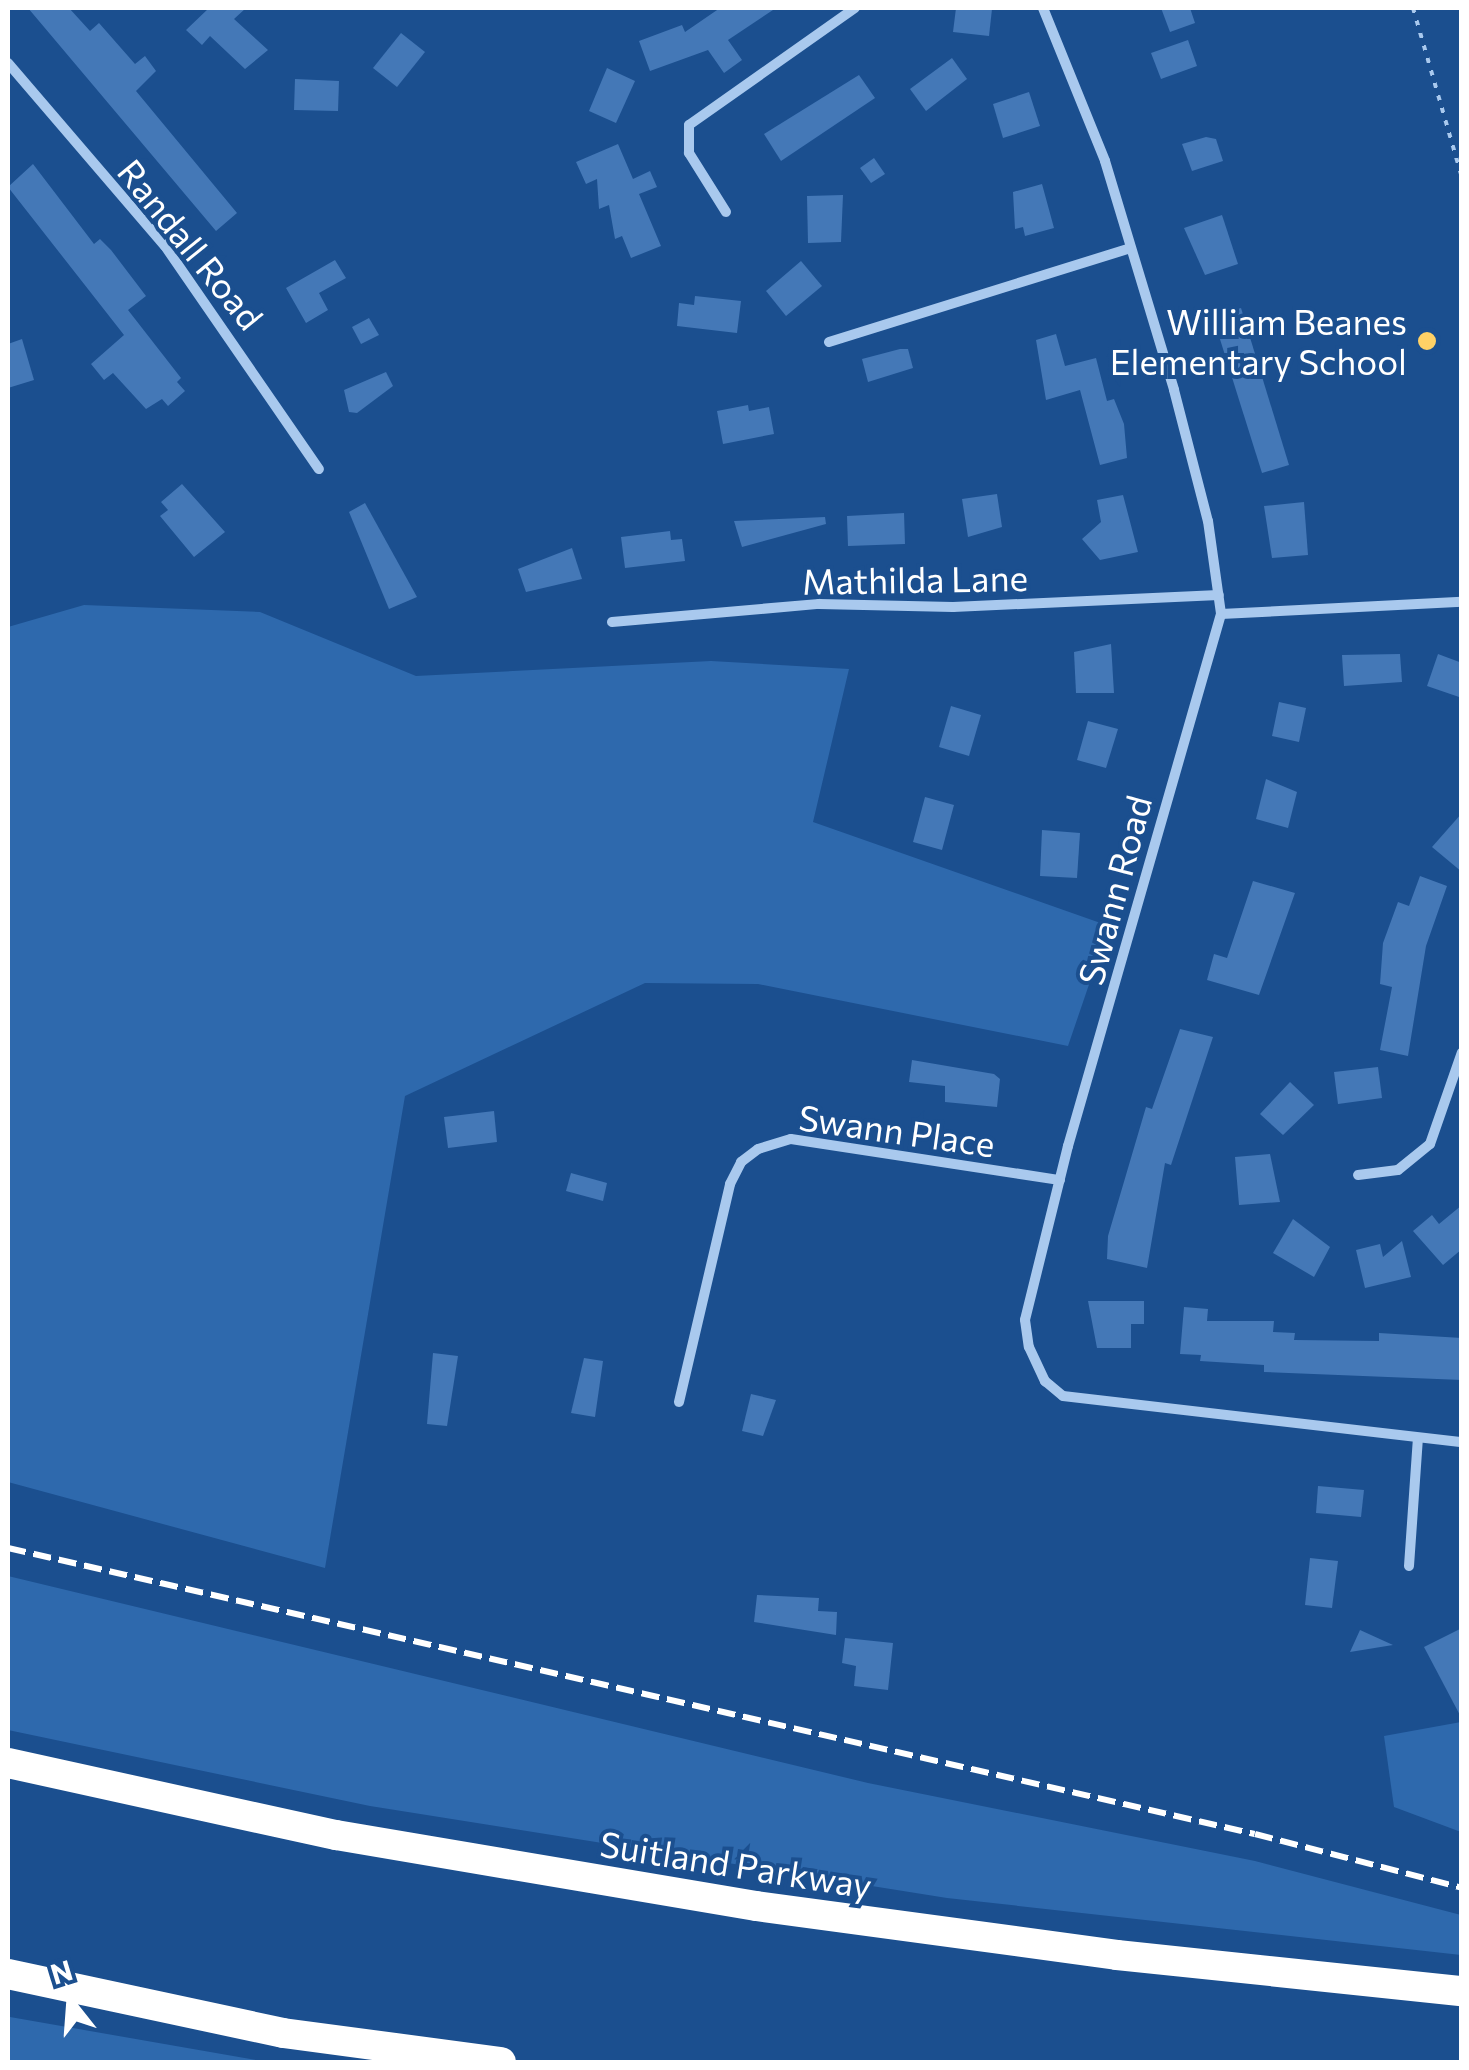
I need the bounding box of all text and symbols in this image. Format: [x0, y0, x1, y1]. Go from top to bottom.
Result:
street label: Randall Road [110, 151, 272, 337]
place label: William Beanes Elementary School [1110, 300, 1407, 382]
marker: William Beanes Elementary School [1416, 330, 1438, 352]
street label: Mathilda Lane [802, 556, 1028, 602]
street label: Swann Road [1069, 791, 1159, 989]
street label: Swann Place [796, 1095, 998, 1165]
street label: Suitland Parkway [597, 1822, 875, 1906]
north arrow [20, 1950, 120, 2050]
text: N [46, 1952, 76, 1991]

